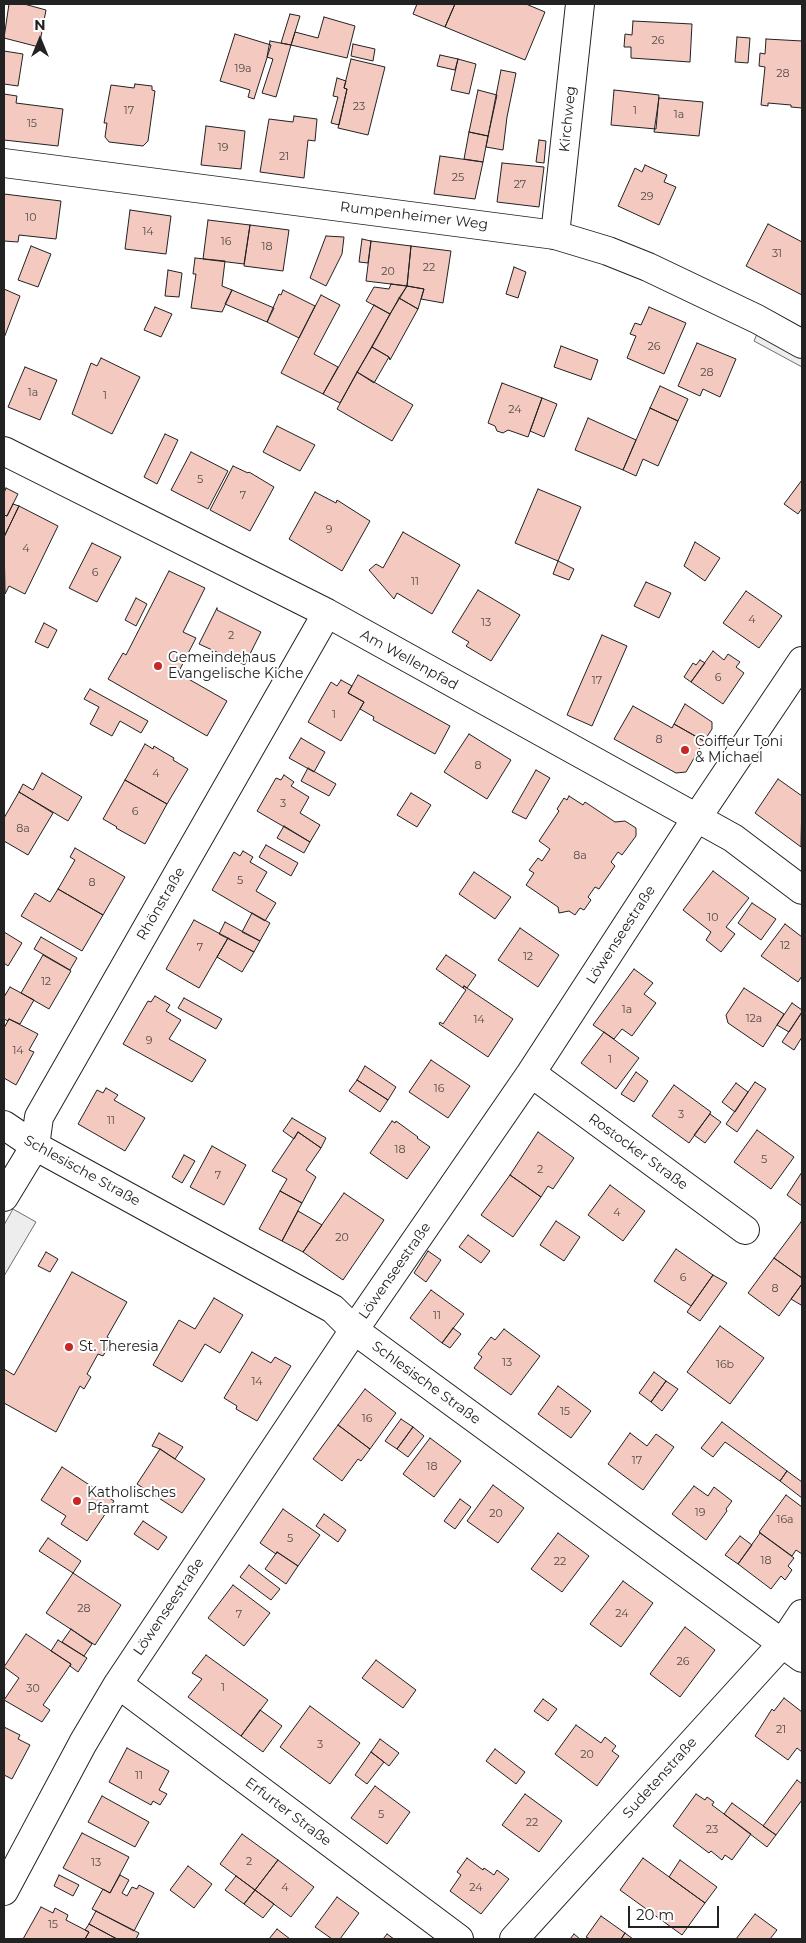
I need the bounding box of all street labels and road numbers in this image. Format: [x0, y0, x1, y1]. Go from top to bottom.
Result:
street label: Kirchweg [556, 85, 580, 153]
street label: Rumpenheimer Weg [339, 199, 489, 233]
street label: Am Wellenpfad [357, 626, 461, 694]
street label: Rhönstraße [133, 865, 189, 943]
street label: Löwenseestraße [583, 883, 659, 987]
street label: Rostocker Straße [585, 1110, 691, 1194]
street label: Schlesische Straße [21, 1132, 143, 1210]
street label: Löwenseestraße [355, 1219, 435, 1323]
street label: Schlesische Straße [368, 1338, 484, 1428]
street label: Löwenseestraße [130, 1555, 208, 1659]
street label: Sudetenstraße [619, 1734, 701, 1822]
street label: Erfurter Straße [242, 1774, 334, 1850]

